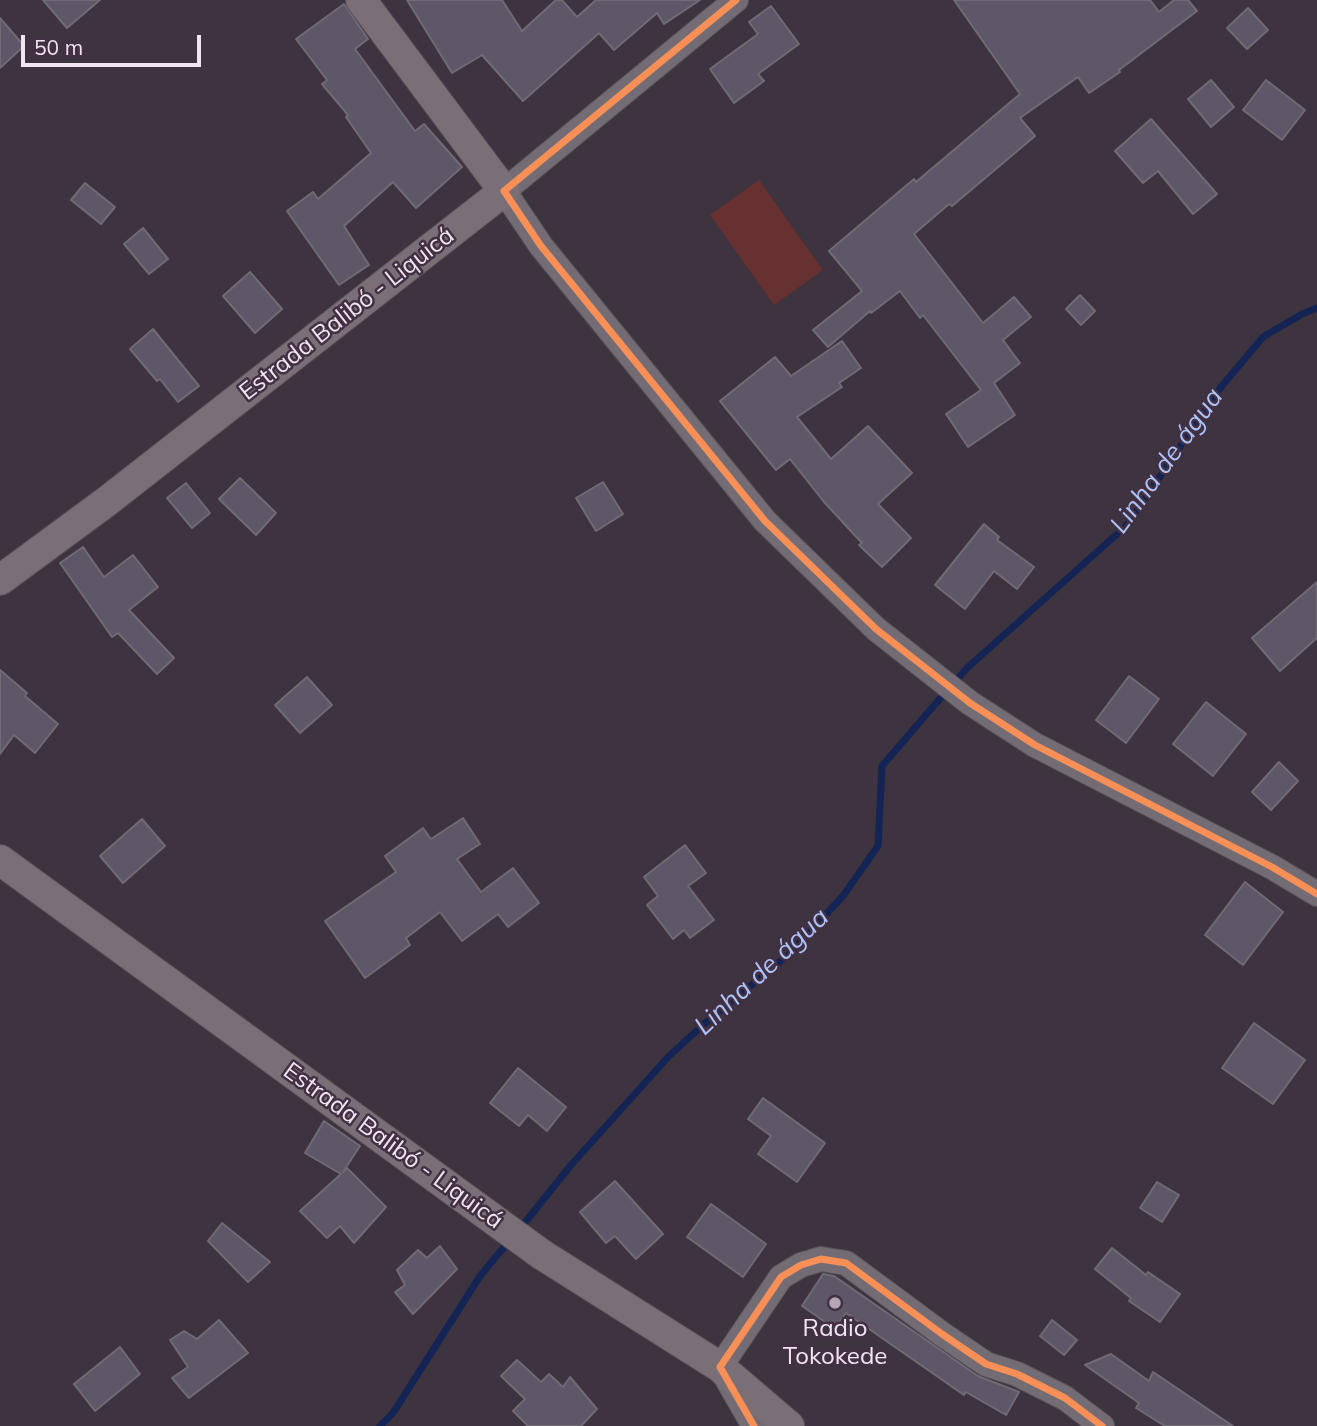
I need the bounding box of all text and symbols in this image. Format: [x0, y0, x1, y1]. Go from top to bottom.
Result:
scale bar [24, 21, 205, 65]
text: 50 m [34, 34, 83, 60]
street label: Estrada Balibó - Liquicá [234, 221, 460, 407]
water label: Linha de água [1104, 382, 1230, 540]
water label: Linha de água [689, 902, 835, 1042]
street label: Estrada Balibó - Liquicá [278, 1057, 508, 1235]
marker: Radio Tokokede [827, 1295, 843, 1311]
place label: Radio Tokokede [783, 1315, 887, 1371]

